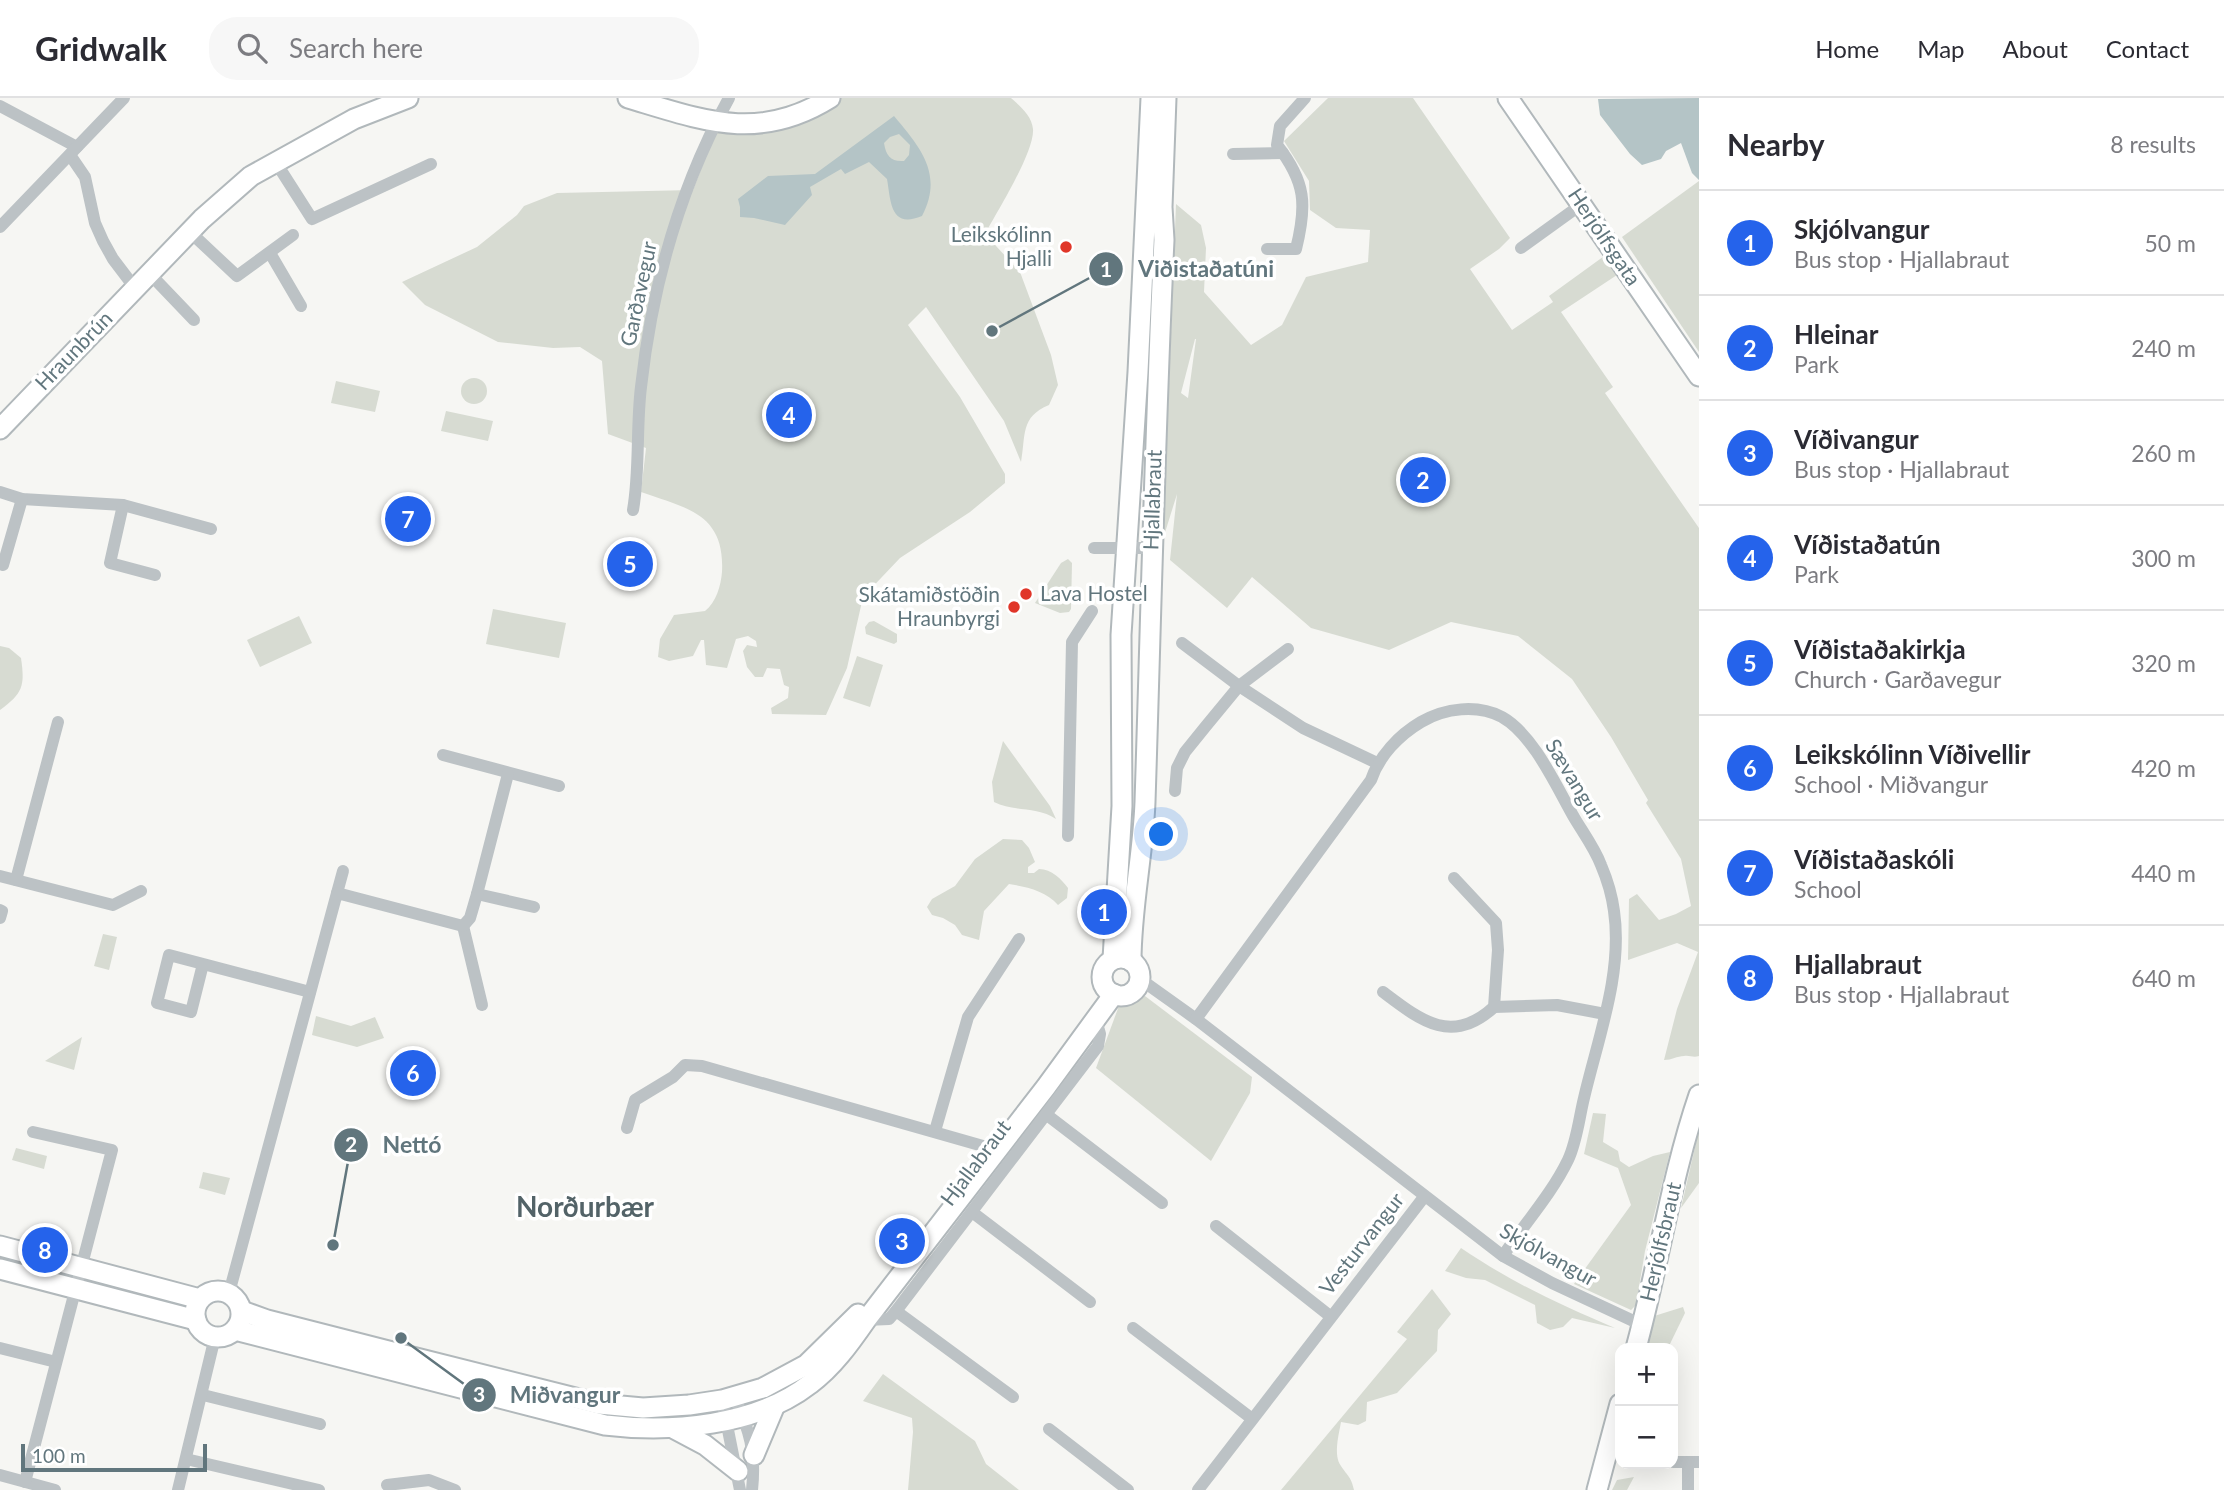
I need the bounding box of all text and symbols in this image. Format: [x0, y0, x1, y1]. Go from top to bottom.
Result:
search box [209, 17, 699, 80]
text: Gridwalk [35, 28, 167, 68]
icon: search [233, 29, 271, 67]
text: Search here [289, 32, 423, 64]
text: Home [1815, 34, 1879, 63]
text: Map [1917, 34, 1965, 63]
text: About [2003, 34, 2068, 63]
text: Contact [2106, 34, 2189, 63]
text: Nearby [1727, 126, 1825, 162]
text: 8 results [2110, 130, 2196, 158]
street label: Herjólfsgata [1564, 183, 1647, 290]
text: Skjólvangur [1794, 213, 1929, 245]
place label: Leikskólinn Hjalli [951, 221, 1052, 270]
text: 1 [1743, 229, 1757, 257]
text: 50 m [2145, 229, 2196, 257]
street label: Garðavegur [614, 239, 661, 348]
marker: Leikskólinn Hjalli [1058, 239, 1074, 255]
text: Bus stop · Hjallabraut [1794, 245, 2009, 273]
callout: Viðistaðatúni [1089, 247, 1288, 291]
text: Viðistaðatúni [1137, 254, 1274, 282]
text: 1 [1100, 256, 1112, 281]
street label: Hraunbrún [29, 305, 117, 395]
text: Hleinar [1794, 318, 1878, 350]
text: 2 [1743, 334, 1757, 362]
text: 240 m [2131, 334, 2196, 362]
text: Park [1794, 350, 1839, 378]
pin: 4 [766, 389, 812, 441]
text: Víðivangur [1794, 423, 1919, 455]
text: 3 [1743, 439, 1757, 467]
text: 260 m [2131, 439, 2196, 467]
street label: Hjallabraut [1137, 449, 1166, 551]
pin: 2 [1400, 454, 1446, 506]
text: Bus stop · Hjallabraut [1794, 455, 2009, 483]
pin: 7 [385, 493, 431, 545]
text: Víðistaðatún [1794, 528, 1941, 560]
pin: 5 [607, 538, 653, 590]
text: 4 [1743, 544, 1757, 572]
text: 300 m [2131, 544, 2196, 572]
text: Park [1794, 560, 1839, 588]
place label: Lava Hostel [1040, 580, 1148, 605]
place label: Skátamiðstöðin Hraunbyrgi [859, 581, 1000, 630]
marker: Lava Hostel [1018, 586, 1034, 602]
marker: Skátamiðstöðin Hraunbyrgi [1006, 599, 1022, 615]
text: Víðistaðakirkja [1794, 633, 1966, 665]
text: 5 [1743, 649, 1757, 677]
text: 320 m [2131, 649, 2196, 677]
text: Church · Garðavegur [1794, 665, 2001, 693]
street label: Sævangur [1541, 734, 1610, 825]
text: Leikskólinn Víðivellir [1794, 738, 2030, 770]
text: 6 [1743, 754, 1757, 782]
text: 420 m [2131, 754, 2196, 782]
text: School · Miðvangur [1794, 770, 1988, 798]
your location [1144, 817, 1178, 851]
text: Víðistaðaskóli [1794, 843, 1954, 875]
text: 7 [1743, 859, 1757, 887]
text: 440 m [2131, 859, 2196, 887]
text: School [1794, 875, 1862, 903]
pin: 1 [1081, 886, 1127, 938]
text: Hjallabraut [1794, 948, 1922, 980]
text: 8 [1743, 964, 1757, 992]
text: 640 m [2131, 964, 2196, 992]
text: Bus stop · Hjallabraut [1794, 980, 2009, 1008]
pin: 6 [390, 1047, 436, 1099]
street label: Hjallabraut [935, 1114, 1015, 1210]
callout: Nettó [334, 1123, 456, 1167]
text: Nettó [383, 1130, 441, 1158]
text: 2 [345, 1131, 357, 1156]
street label: Herjólfsbraut [1634, 1179, 1686, 1304]
street label: Vesturvangur [1313, 1187, 1409, 1299]
district label: Norðurbær [516, 1189, 655, 1223]
pin: 3 [879, 1215, 925, 1267]
street label: Skjólvangur [1496, 1217, 1602, 1291]
pin: 8 [22, 1224, 68, 1276]
map controls [1615, 1343, 1678, 1469]
button: + [1615, 1343, 1678, 1406]
callout: Miðvangur [461, 1373, 635, 1417]
text: Miðvangur [510, 1380, 621, 1408]
text: 3 [473, 1381, 485, 1406]
button: − [1615, 1406, 1678, 1469]
scale bar [21, 1441, 206, 1473]
text: 100 m [32, 1444, 86, 1467]

